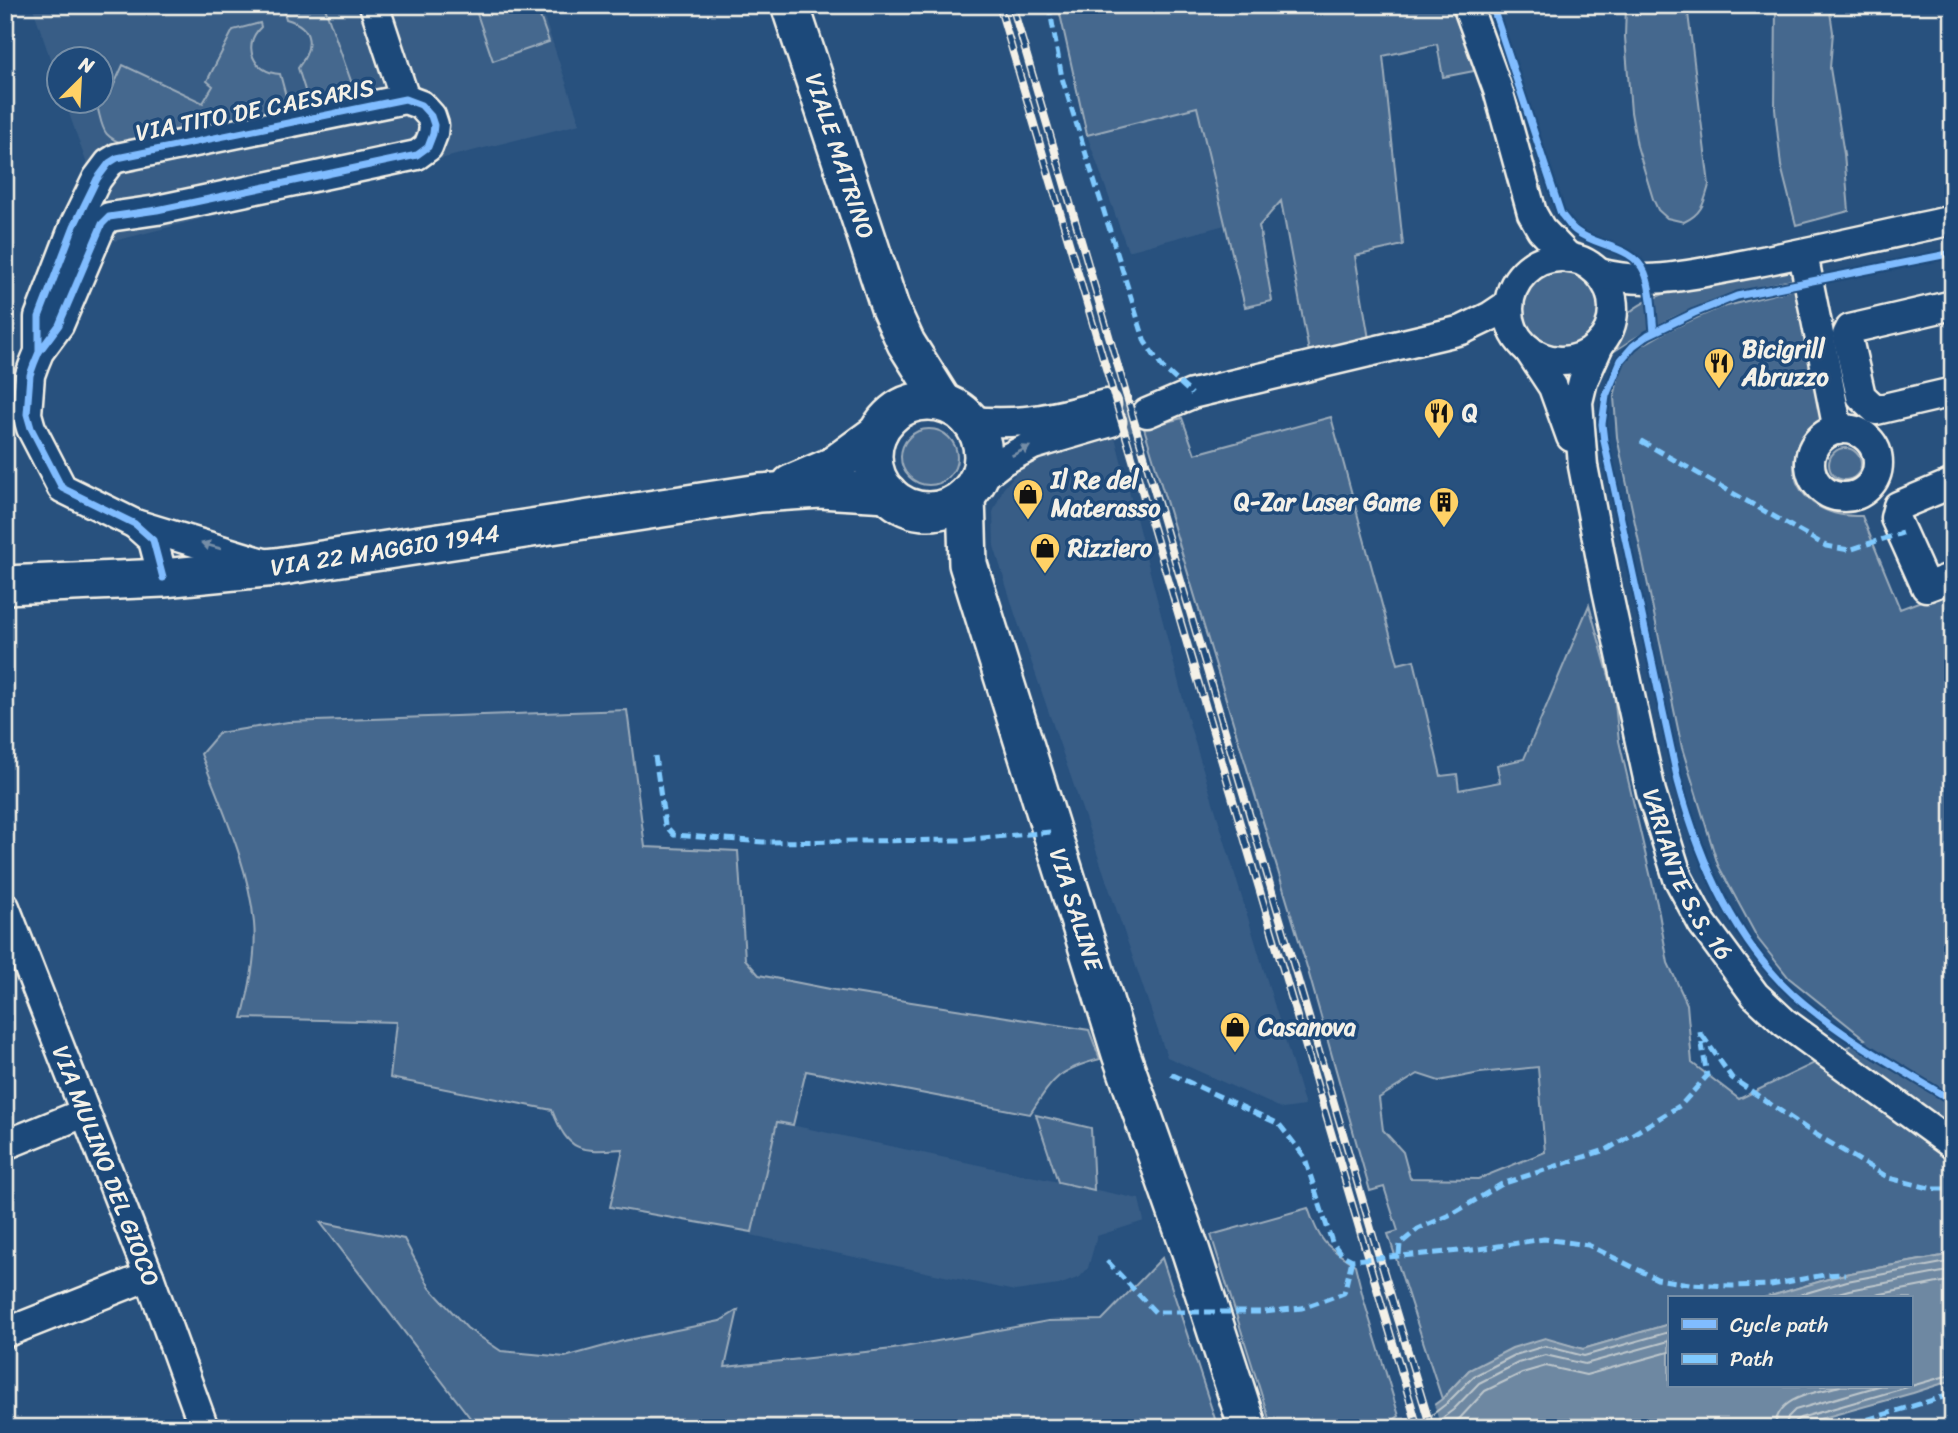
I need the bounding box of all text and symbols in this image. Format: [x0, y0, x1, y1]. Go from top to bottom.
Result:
north arrow [46, 46, 116, 116]
text: N [73, 47, 100, 83]
street label: VIA TITO DE CAESARIS [132, 66, 378, 154]
street label: VIALE MATRINO [793, 67, 887, 245]
place label: Bicigrill Abruzzo [1741, 328, 1829, 398]
restaurant icon: Bicigrill Abruzzo [1702, 346, 1736, 390]
place label: Q [1462, 392, 1478, 434]
restaurant icon: Q [1422, 396, 1456, 440]
one-way arrow [1011, 446, 1031, 457]
place label: Il Re del Materasso [1049, 459, 1161, 529]
shop icon: Il Re del Materasso [1011, 477, 1045, 521]
place label: Q-Zar Laser Game [1234, 481, 1422, 523]
building icon: Q-Zar Laser Game [1427, 485, 1461, 529]
street label: VIA 22 MAGGIO 1944 [268, 512, 502, 589]
place label: Rizziero [1067, 527, 1153, 569]
shop icon: Rizziero [1028, 531, 1062, 575]
one-way arrow [200, 541, 221, 551]
street label: VARIANTE S.S. 16 [1630, 783, 1744, 970]
street label: VIA SALINE [1037, 843, 1115, 978]
place label: Casanova [1257, 1006, 1356, 1048]
shop icon: Casanova [1218, 1010, 1252, 1054]
street label: VIA MULINO DEL GIOCO [40, 1039, 172, 1292]
legend [1668, 1296, 1912, 1388]
text: Cycle path [1730, 1306, 1829, 1344]
text: Path [1730, 1340, 1773, 1378]

